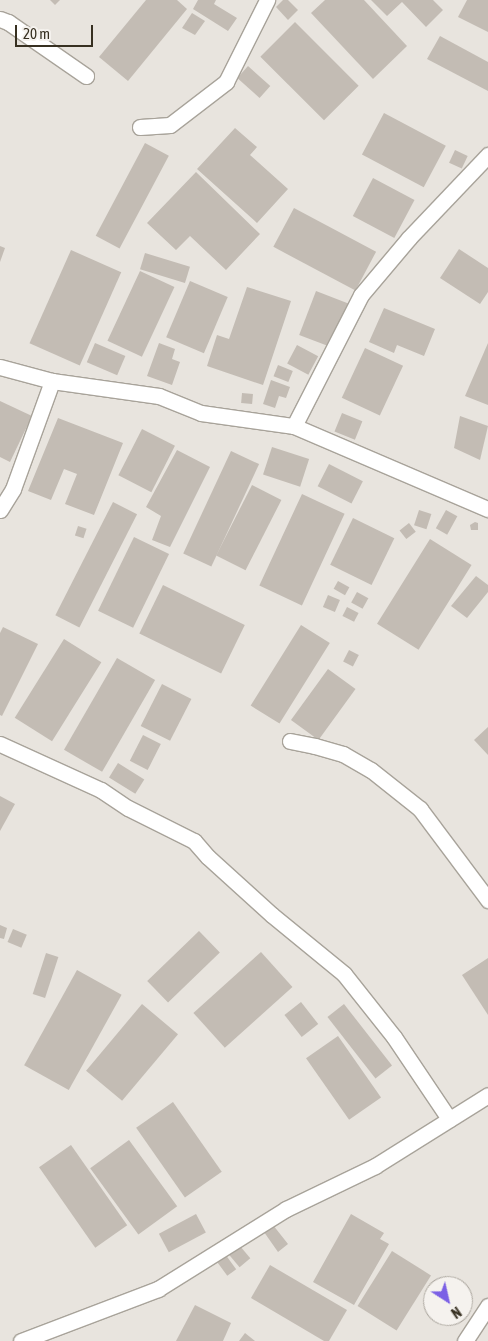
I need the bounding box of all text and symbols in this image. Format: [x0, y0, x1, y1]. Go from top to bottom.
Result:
scale bar [18, 15, 95, 47]
text: 20 m [23, 25, 50, 42]
north arrow [423, 1276, 473, 1326]
text: N [448, 1304, 464, 1321]

